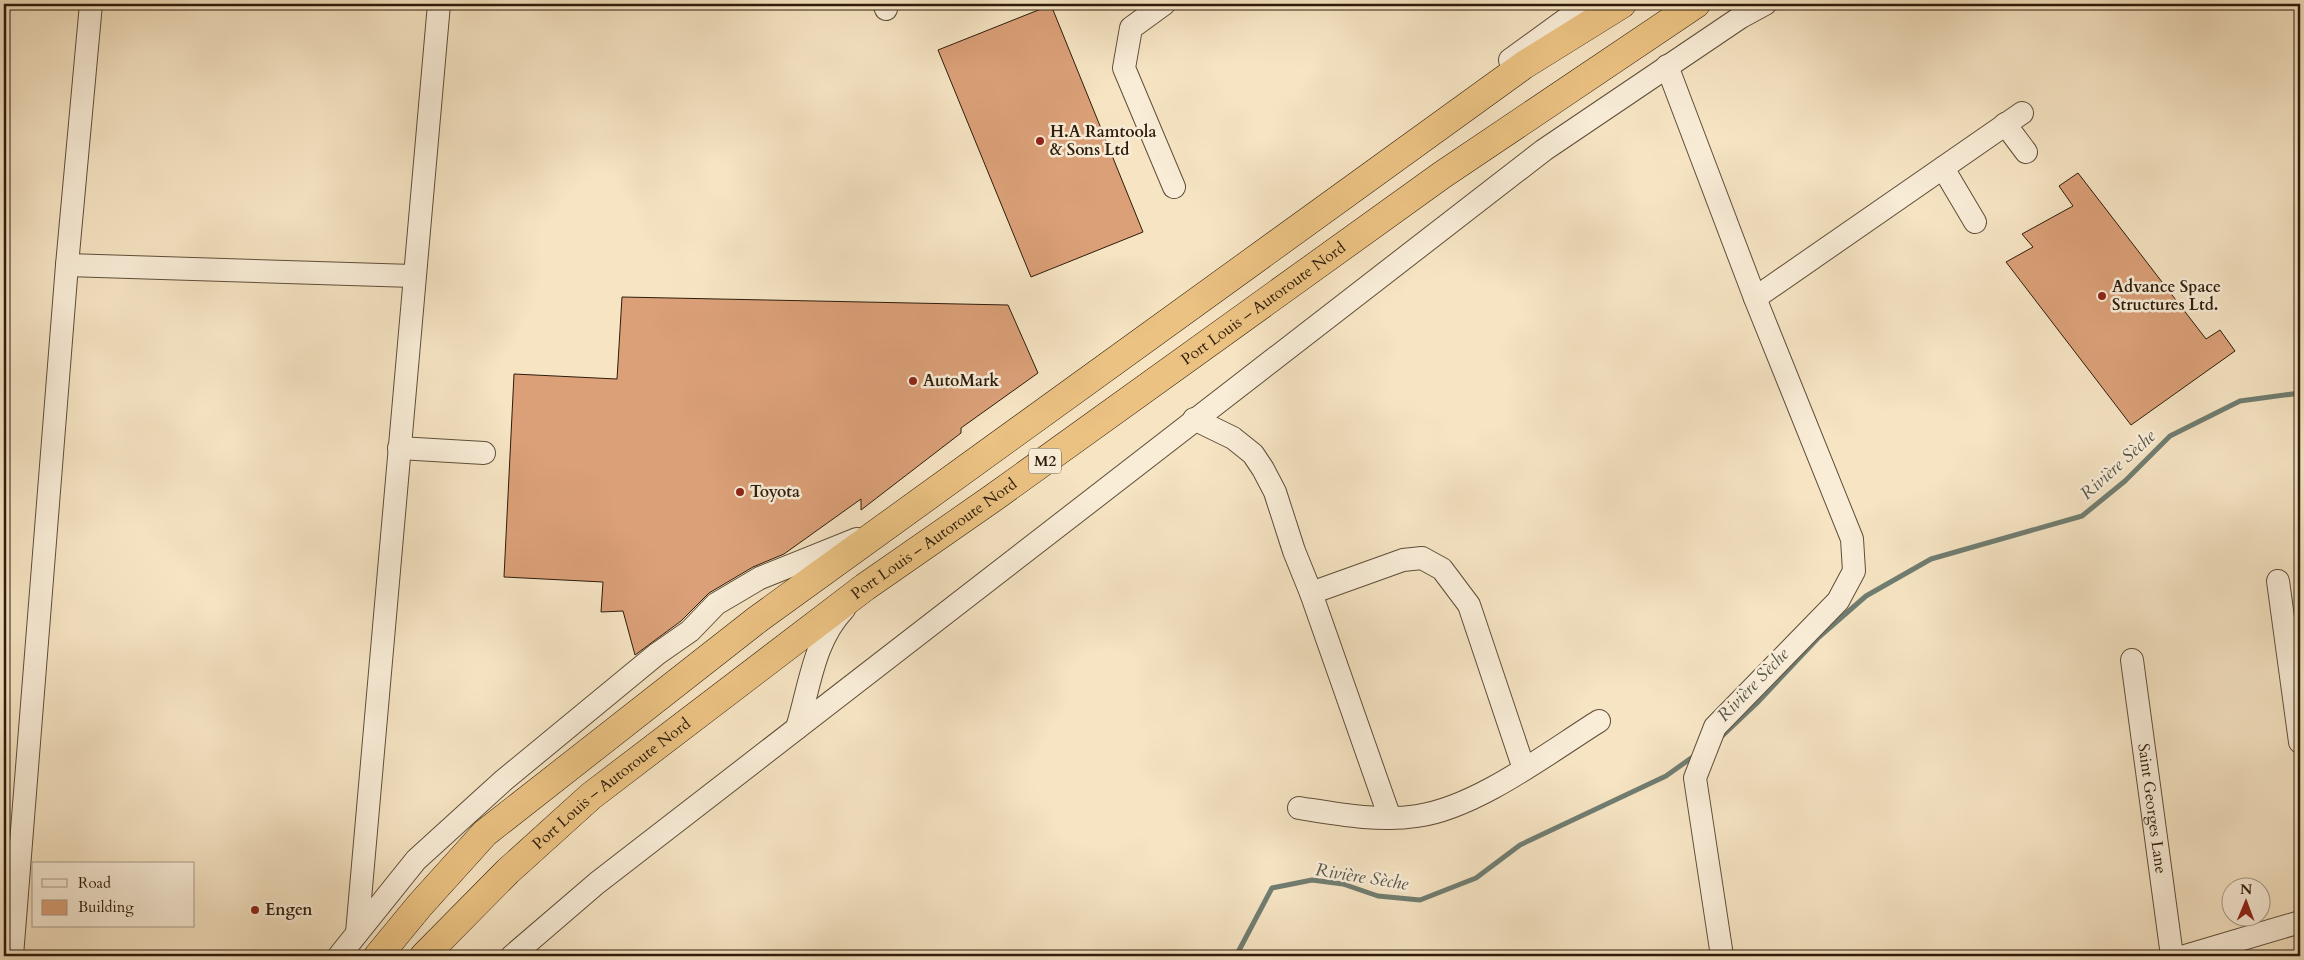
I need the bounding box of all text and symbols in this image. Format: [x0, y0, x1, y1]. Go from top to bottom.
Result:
place label: H.A Ramtoola & Sons Ltd [1050, 121, 1157, 161]
marker: H.A Ramtoola & Sons Ltd [1034, 135, 1046, 147]
street label: Port Louis – Autoroute Nord [1177, 236, 1351, 370]
place label: Advance Space Structures Ltd. [2112, 276, 2221, 316]
marker: Advance Space Structures Ltd. [2096, 290, 2108, 302]
place label: AutoMark [923, 370, 999, 392]
marker: AutoMark [907, 375, 919, 387]
water label: Rivière Sèche [2075, 424, 2162, 506]
road number: M2 [1029, 448, 1061, 474]
street label: Port Louis – Autoroute Nord [846, 473, 1022, 605]
place label: Toyota [750, 481, 800, 503]
marker: Toyota [734, 486, 746, 498]
water label: Rivière Sèche [1711, 642, 1795, 727]
street label: Port Louis – Autoroute Nord [528, 713, 696, 855]
street label: Saint Georges Lane [2132, 742, 2172, 875]
water label: Rivière Sèche [1314, 857, 1411, 897]
legend [32, 862, 195, 928]
text: Road [78, 873, 111, 893]
north arrow [2222, 878, 2272, 928]
text: N [2240, 880, 2252, 899]
text: Building [78, 897, 134, 917]
place label: Engen [265, 899, 313, 921]
marker: Engen [249, 904, 261, 916]

